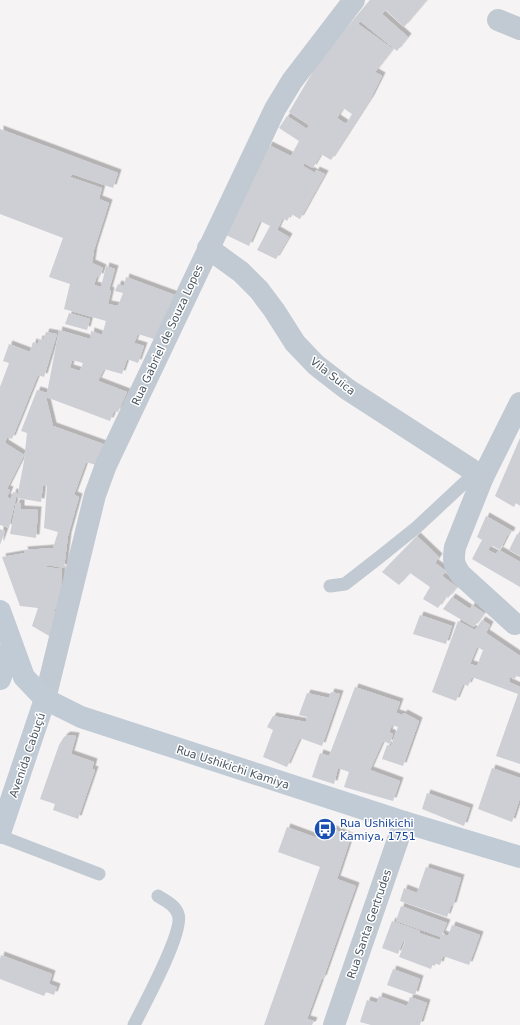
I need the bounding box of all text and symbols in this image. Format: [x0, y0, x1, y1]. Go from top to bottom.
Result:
street label: Rua Gabriel de Souza Lopes [129, 263, 206, 408]
street label: Vila Suica [308, 355, 358, 398]
street label: Avenida Cabuçú [7, 711, 48, 799]
street label: Rua Ushikichi Kamiya [175, 743, 291, 792]
bus stop icon: Rua Ushikichi Kamiya, 1751 [312, 816, 338, 842]
place label: Rua Ushikichi Kamiya, 1751 [340, 817, 416, 843]
street label: Rua Santa Gertrudes [345, 868, 394, 981]

